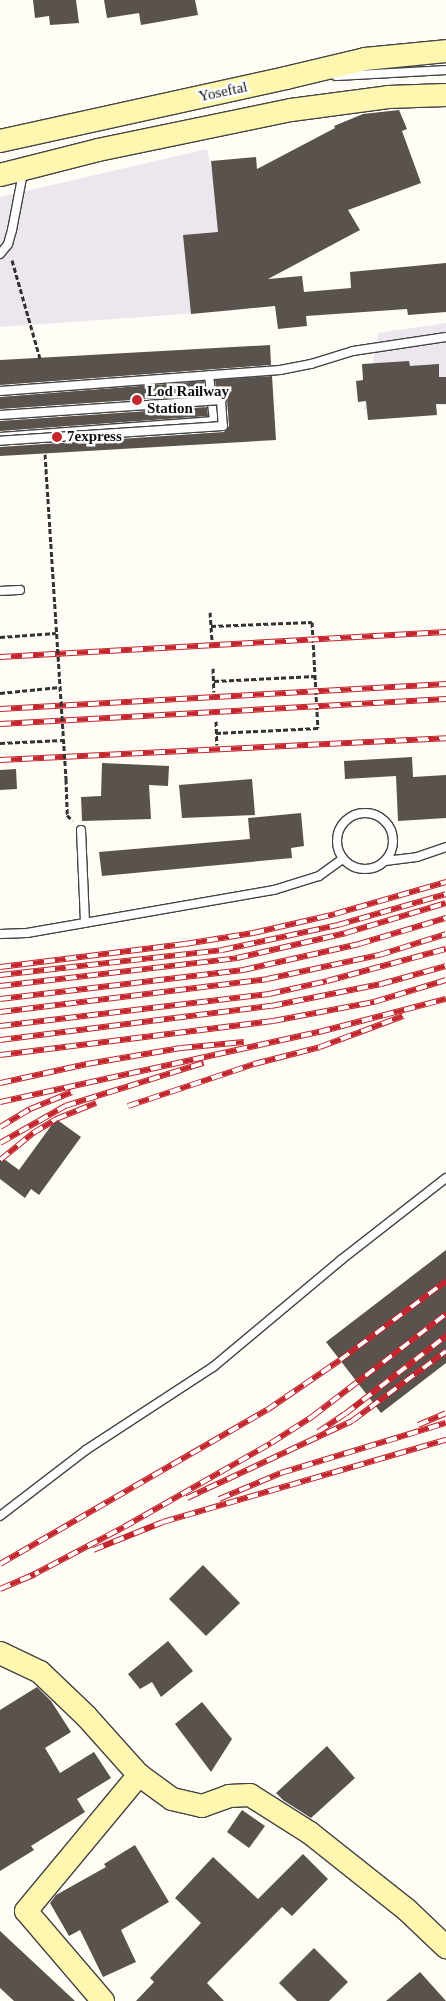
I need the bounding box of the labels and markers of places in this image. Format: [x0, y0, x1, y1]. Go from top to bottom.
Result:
place label: Lod Railway Station [147, 382, 228, 417]
marker: Lod Railway Station [131, 394, 143, 406]
place label: 7express [67, 428, 129, 446]
marker: 7express [51, 431, 63, 443]

